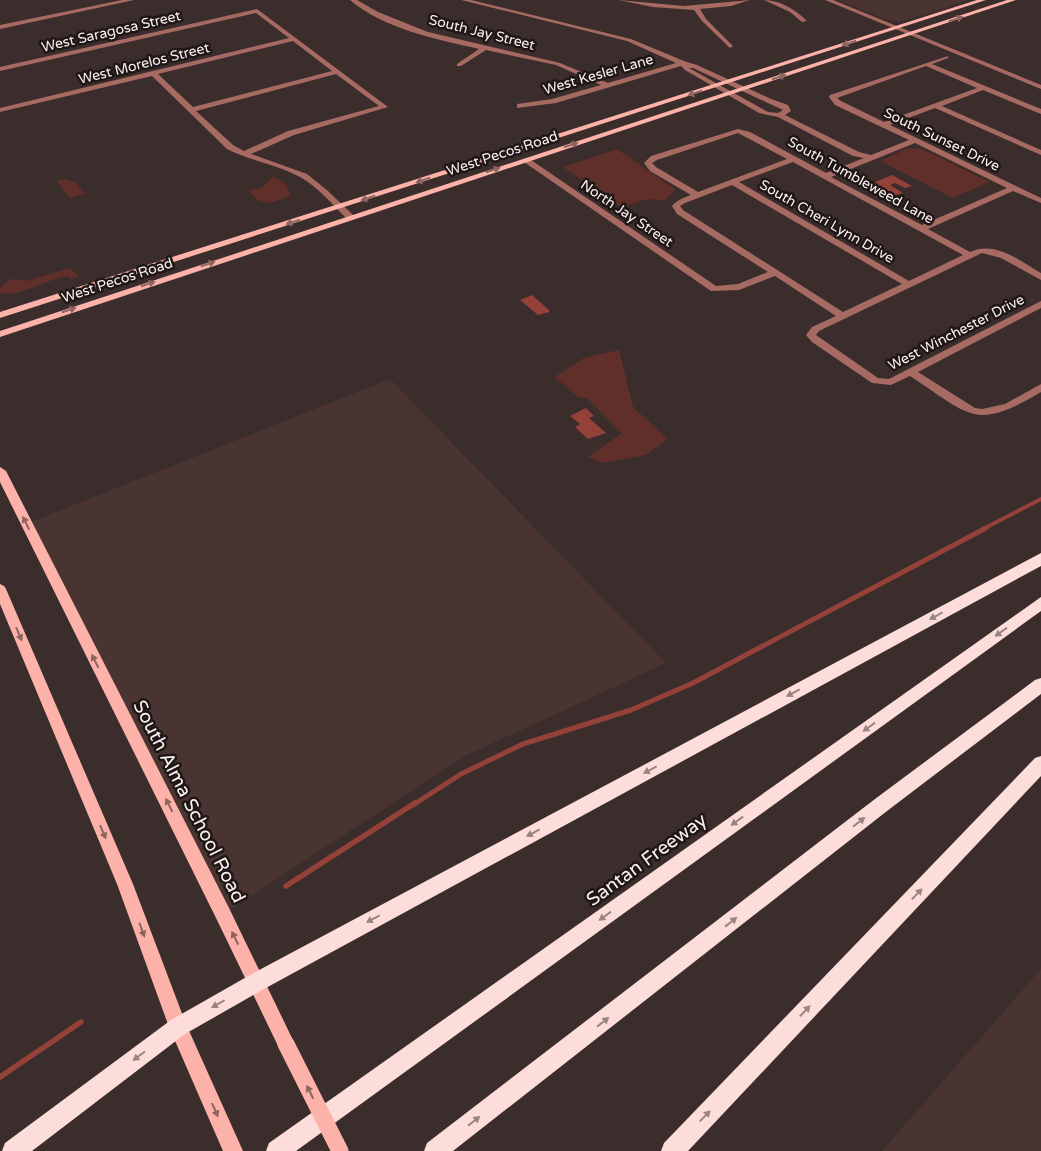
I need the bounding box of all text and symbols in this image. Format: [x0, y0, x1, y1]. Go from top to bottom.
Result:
street label: West Saragosa Street [40, 7, 183, 56]
street label: South Jay Street [427, 11, 537, 54]
one-way arrow [949, 14, 964, 22]
street label: West Morelos Street [77, 39, 212, 88]
one-way arrow [842, 40, 857, 47]
street label: West Kesler Lane [541, 51, 655, 98]
one-way arrow [771, 73, 786, 80]
one-way arrow [687, 89, 702, 97]
street label: South Sunset Drive [881, 104, 1003, 175]
street label: West Pecos Road [445, 128, 560, 179]
street label: South Tumbleweed Lane [785, 133, 937, 228]
one-way arrow [564, 140, 579, 148]
one-way arrow [486, 166, 501, 174]
street label: North Jay Street [577, 176, 677, 251]
street label: South Cheri Lynn Drive [756, 176, 897, 267]
one-way arrow [416, 177, 431, 185]
one-way arrow [360, 195, 375, 203]
one-way arrow [286, 219, 301, 226]
street label: West Pecos Road [60, 255, 175, 306]
one-way arrow [201, 260, 216, 268]
one-way arrow [141, 280, 156, 288]
street label: West Winchester Drive [885, 291, 1027, 374]
one-way arrow [62, 306, 77, 314]
one-way arrow [22, 516, 30, 530]
one-way arrow [930, 611, 943, 620]
one-way arrow [16, 627, 24, 641]
one-way arrow [994, 627, 1008, 637]
one-way arrow [91, 653, 99, 668]
one-way arrow [787, 688, 800, 697]
street label: South Alma School Road [128, 697, 250, 906]
one-way arrow [863, 721, 876, 732]
one-way arrow [643, 766, 658, 774]
one-way arrow [165, 798, 173, 813]
street label: Santan Freeway [582, 809, 711, 911]
one-way arrow [730, 816, 744, 826]
one-way arrow [852, 816, 865, 827]
one-way arrow [100, 825, 108, 839]
one-way arrow [526, 829, 540, 837]
one-way arrow [911, 888, 923, 900]
one-way arrow [598, 911, 612, 921]
one-way arrow [366, 915, 380, 923]
one-way arrow [724, 917, 738, 927]
one-way arrow [138, 923, 146, 938]
one-way arrow [231, 931, 239, 945]
one-way arrow [211, 1000, 224, 1009]
one-way arrow [799, 1006, 811, 1018]
one-way arrow [596, 1017, 609, 1028]
one-way arrow [133, 1051, 146, 1062]
one-way arrow [306, 1085, 314, 1099]
one-way arrow [212, 1103, 220, 1117]
one-way arrow [699, 1110, 711, 1122]
one-way arrow [467, 1116, 480, 1127]

